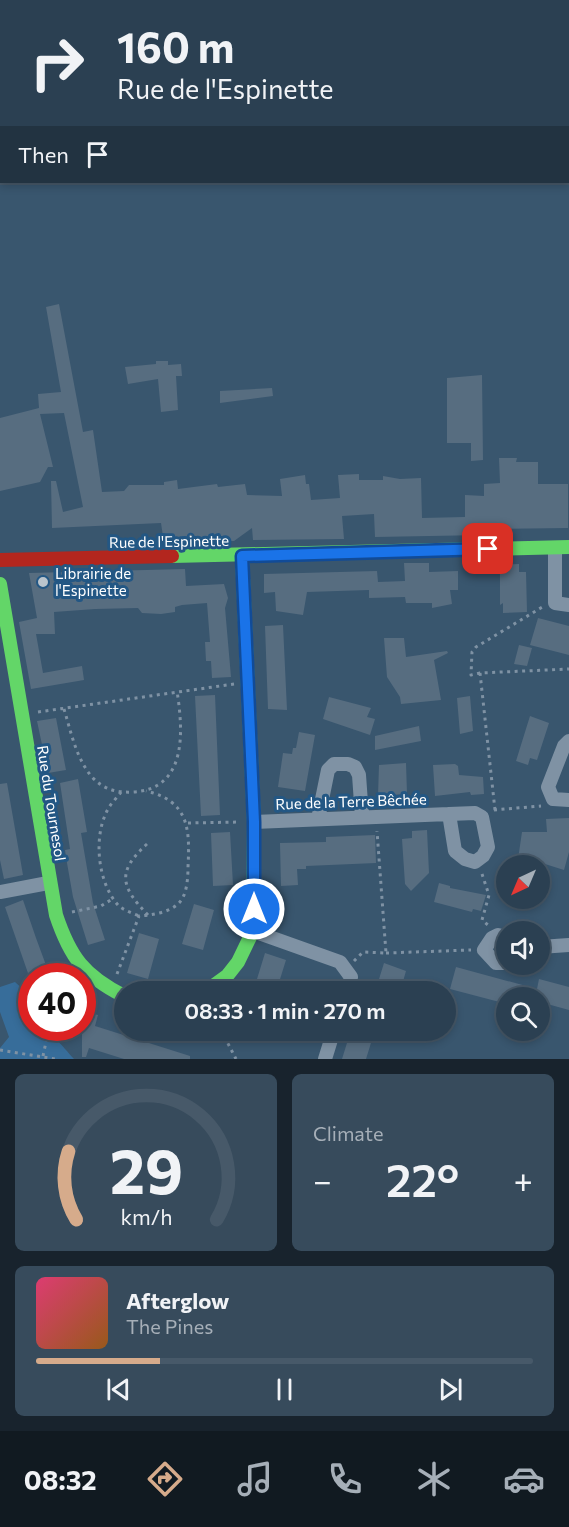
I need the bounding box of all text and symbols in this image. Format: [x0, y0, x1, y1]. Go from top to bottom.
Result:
text: 160 m [117, 20, 235, 72]
icon: right [18, 24, 96, 102]
text: Rue de l'Espinette [117, 72, 334, 105]
icon: arrive [81, 138, 114, 171]
text: Then [18, 141, 69, 168]
pin [462, 523, 513, 574]
street label: Rue de l'Espinette [109, 531, 229, 551]
icon: arrive [471, 532, 504, 565]
place label: Librairie de l'Espinette [55, 564, 131, 599]
marker: Librairie de l'Espinette [36, 575, 50, 589]
street label: Rue du Tournesol [34, 744, 70, 862]
street label: Rue de la Terre Bêchée [275, 789, 427, 813]
north arrow [496, 855, 550, 909]
map controls [496, 855, 550, 1041]
position arrow [222, 877, 286, 941]
button: sound [496, 921, 550, 975]
speed limit sign: 40 [18, 963, 96, 1041]
button: search [496, 987, 550, 1041]
text: 08:33 · 1 min · 270 m [185, 997, 385, 1024]
text: Climate [313, 1121, 383, 1145]
text: 29 [109, 1131, 183, 1207]
text: 22° [386, 1151, 459, 1206]
text: − [313, 1159, 332, 1200]
text: + [514, 1159, 533, 1200]
text: km/h [120, 1203, 172, 1229]
text: Afterglow [126, 1287, 229, 1314]
text: The Pines [126, 1314, 213, 1338]
icon: previous [102, 1373, 135, 1406]
icon: pause [268, 1373, 301, 1406]
icon: next [434, 1373, 467, 1406]
icon: directions [144, 1458, 186, 1500]
icon: music [234, 1458, 276, 1500]
icon: phone [324, 1458, 366, 1500]
icon: climate [413, 1458, 455, 1500]
icon: car [503, 1458, 545, 1500]
text: 08:32 [24, 1463, 97, 1496]

